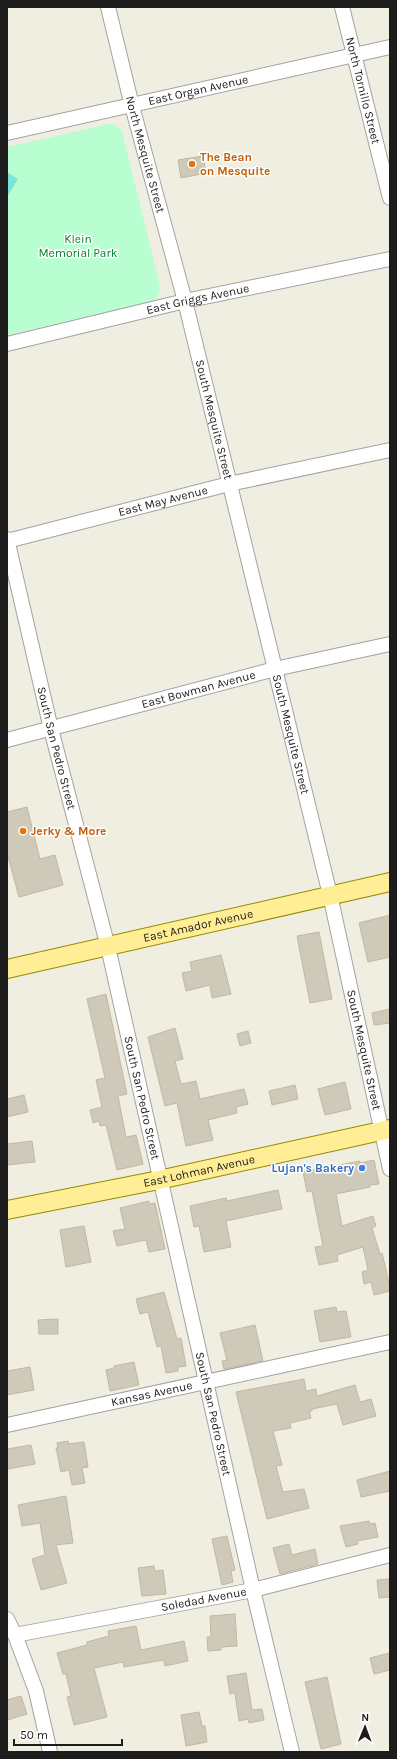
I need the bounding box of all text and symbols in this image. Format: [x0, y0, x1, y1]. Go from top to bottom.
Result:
street label: North Tornillo Street [343, 36, 383, 146]
street label: East Organ Avenue [147, 72, 250, 108]
street label: North Mesquite Street [123, 94, 168, 215]
place label: The Bean on Mesquite [200, 150, 270, 178]
marker: The Bean on Mesquite [187, 159, 197, 169]
park label: Klein Memorial Park [38, 232, 118, 260]
street label: East Griggs Avenue [145, 281, 250, 317]
street label: South Mesquite Street [193, 358, 235, 481]
street label: East May Avenue [117, 483, 209, 519]
street label: East Bowman Avenue [140, 668, 257, 711]
street label: South Mesquite Street [270, 673, 312, 796]
street label: South San Pedro Street [34, 685, 79, 812]
place label: Jerky & More [31, 824, 106, 838]
marker: Jerky & More [18, 826, 28, 836]
street label: East Amador Avenue [142, 906, 254, 945]
street label: South Mesquite Street [344, 988, 384, 1112]
street label: South San Pedro Street [121, 1035, 163, 1162]
street label: East Lohman Avenue [142, 1152, 256, 1190]
place label: Lujan's Bakery [272, 1161, 354, 1175]
marker: Lujan's Bakery [357, 1163, 367, 1173]
street label: South San Pedro Street [193, 1351, 234, 1478]
street label: Kansas Avenue [110, 1378, 194, 1409]
street label: Soledad Avenue [160, 1584, 248, 1614]
north arrow [345, 1707, 385, 1747]
text: N [361, 1711, 369, 1724]
scale bar [14, 1721, 122, 1747]
text: 50 m [20, 1728, 48, 1742]

